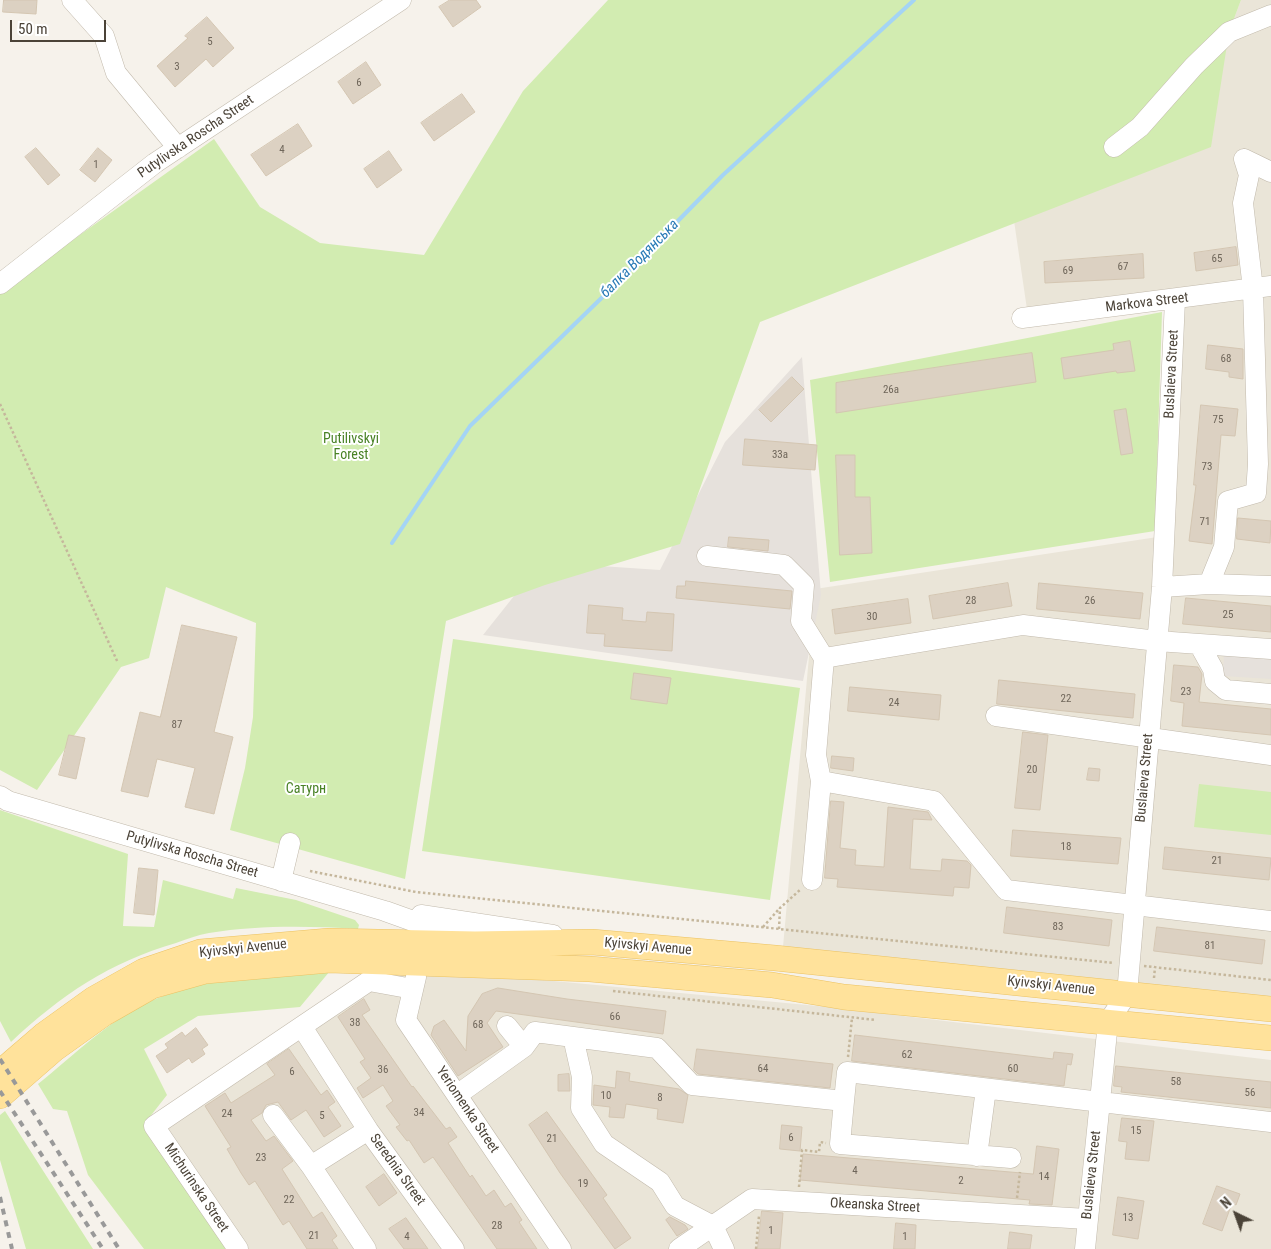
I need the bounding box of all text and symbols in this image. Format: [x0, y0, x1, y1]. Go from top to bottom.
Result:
scale bar [12, 10, 109, 42]
text: 50 m [18, 20, 48, 38]
house number: 5 [207, 35, 213, 49]
house number: 3 [174, 60, 180, 74]
house number: 6 [356, 76, 362, 90]
street label: Putylivska Roscha Street [135, 92, 257, 182]
house number: 4 [279, 143, 285, 157]
house number: 1 [93, 158, 99, 172]
water label: балка Водянська [597, 216, 683, 302]
house number: 65 [1212, 252, 1222, 266]
house number: 67 [1118, 260, 1128, 274]
house number: 69 [1063, 264, 1073, 278]
street label: Markova Street [1105, 290, 1189, 316]
street label: Buslaieva Street [1161, 329, 1183, 419]
house number: 68 [1221, 352, 1231, 366]
house number: 26а [883, 383, 899, 397]
house number: 75 [1213, 413, 1223, 427]
park label: Putilivskyi Forest [323, 431, 379, 464]
house number: 33а [772, 448, 788, 462]
house number: 73 [1202, 460, 1212, 474]
house number: 71 [1200, 515, 1210, 529]
house number: 28 [966, 594, 976, 608]
house number: 26 [1085, 594, 1095, 608]
house number: 25 [1223, 608, 1233, 622]
house number: 30 [867, 610, 877, 624]
house number: 23 [1181, 685, 1191, 699]
house number: 22 [1061, 692, 1071, 706]
house number: 24 [889, 696, 899, 710]
house number: 87 [172, 718, 182, 732]
street label: Buslaieva Street [1133, 733, 1157, 823]
house number: 20 [1027, 763, 1037, 777]
park label: Сатурн [286, 781, 326, 797]
street label: Putylivska Roscha Street [124, 828, 260, 882]
house number: 18 [1061, 840, 1071, 854]
house number: 21 [1212, 854, 1222, 868]
house number: 83 [1053, 920, 1063, 934]
street label: Kyivskyi Avenue [604, 935, 692, 959]
street label: Kyivskyi Avenue [199, 936, 287, 962]
house number: 81 [1205, 939, 1215, 953]
street label: Kyivskyi Avenue [1007, 973, 1095, 999]
house number: 66 [610, 1010, 620, 1024]
house number: 38 [350, 1016, 360, 1030]
house number: 68 [473, 1018, 483, 1032]
house number: 62 [902, 1048, 912, 1062]
house number: 64 [758, 1062, 768, 1076]
house number: 60 [1008, 1062, 1018, 1076]
house number: 36 [378, 1063, 388, 1077]
street label: Yeriomenka Street [432, 1063, 502, 1157]
house number: 6 [289, 1065, 295, 1079]
house number: 58 [1171, 1075, 1181, 1089]
house number: 56 [1245, 1086, 1255, 1100]
house number: 10 [601, 1089, 611, 1103]
house number: 8 [657, 1091, 663, 1105]
house number: 34 [414, 1106, 424, 1120]
house number: 24 [222, 1107, 232, 1121]
house number: 5 [319, 1109, 325, 1123]
house number: 15 [1131, 1124, 1141, 1138]
street label: Buslaieva Street [1079, 1130, 1105, 1220]
street label: Serednia Street [365, 1131, 429, 1209]
house number: 6 [788, 1131, 794, 1145]
house number: 21 [547, 1132, 557, 1146]
street label: Michurinska Street [160, 1140, 232, 1236]
house number: 23 [256, 1151, 266, 1165]
house number: 4 [852, 1164, 858, 1178]
house number: 14 [1039, 1170, 1049, 1184]
house number: 2 [958, 1174, 964, 1188]
house number: 19 [578, 1177, 588, 1191]
north arrow [1211, 1189, 1261, 1239]
house number: 22 [284, 1193, 294, 1207]
text: N [1217, 1194, 1234, 1212]
street label: Okeanska Street [830, 1195, 920, 1217]
house number: 13 [1123, 1211, 1133, 1225]
house number: 28 [492, 1219, 502, 1233]
house number: 1 [768, 1224, 774, 1238]
house number: 21 [309, 1229, 319, 1243]
house number: 4 [404, 1230, 410, 1244]
house number: 1 [902, 1230, 908, 1244]

